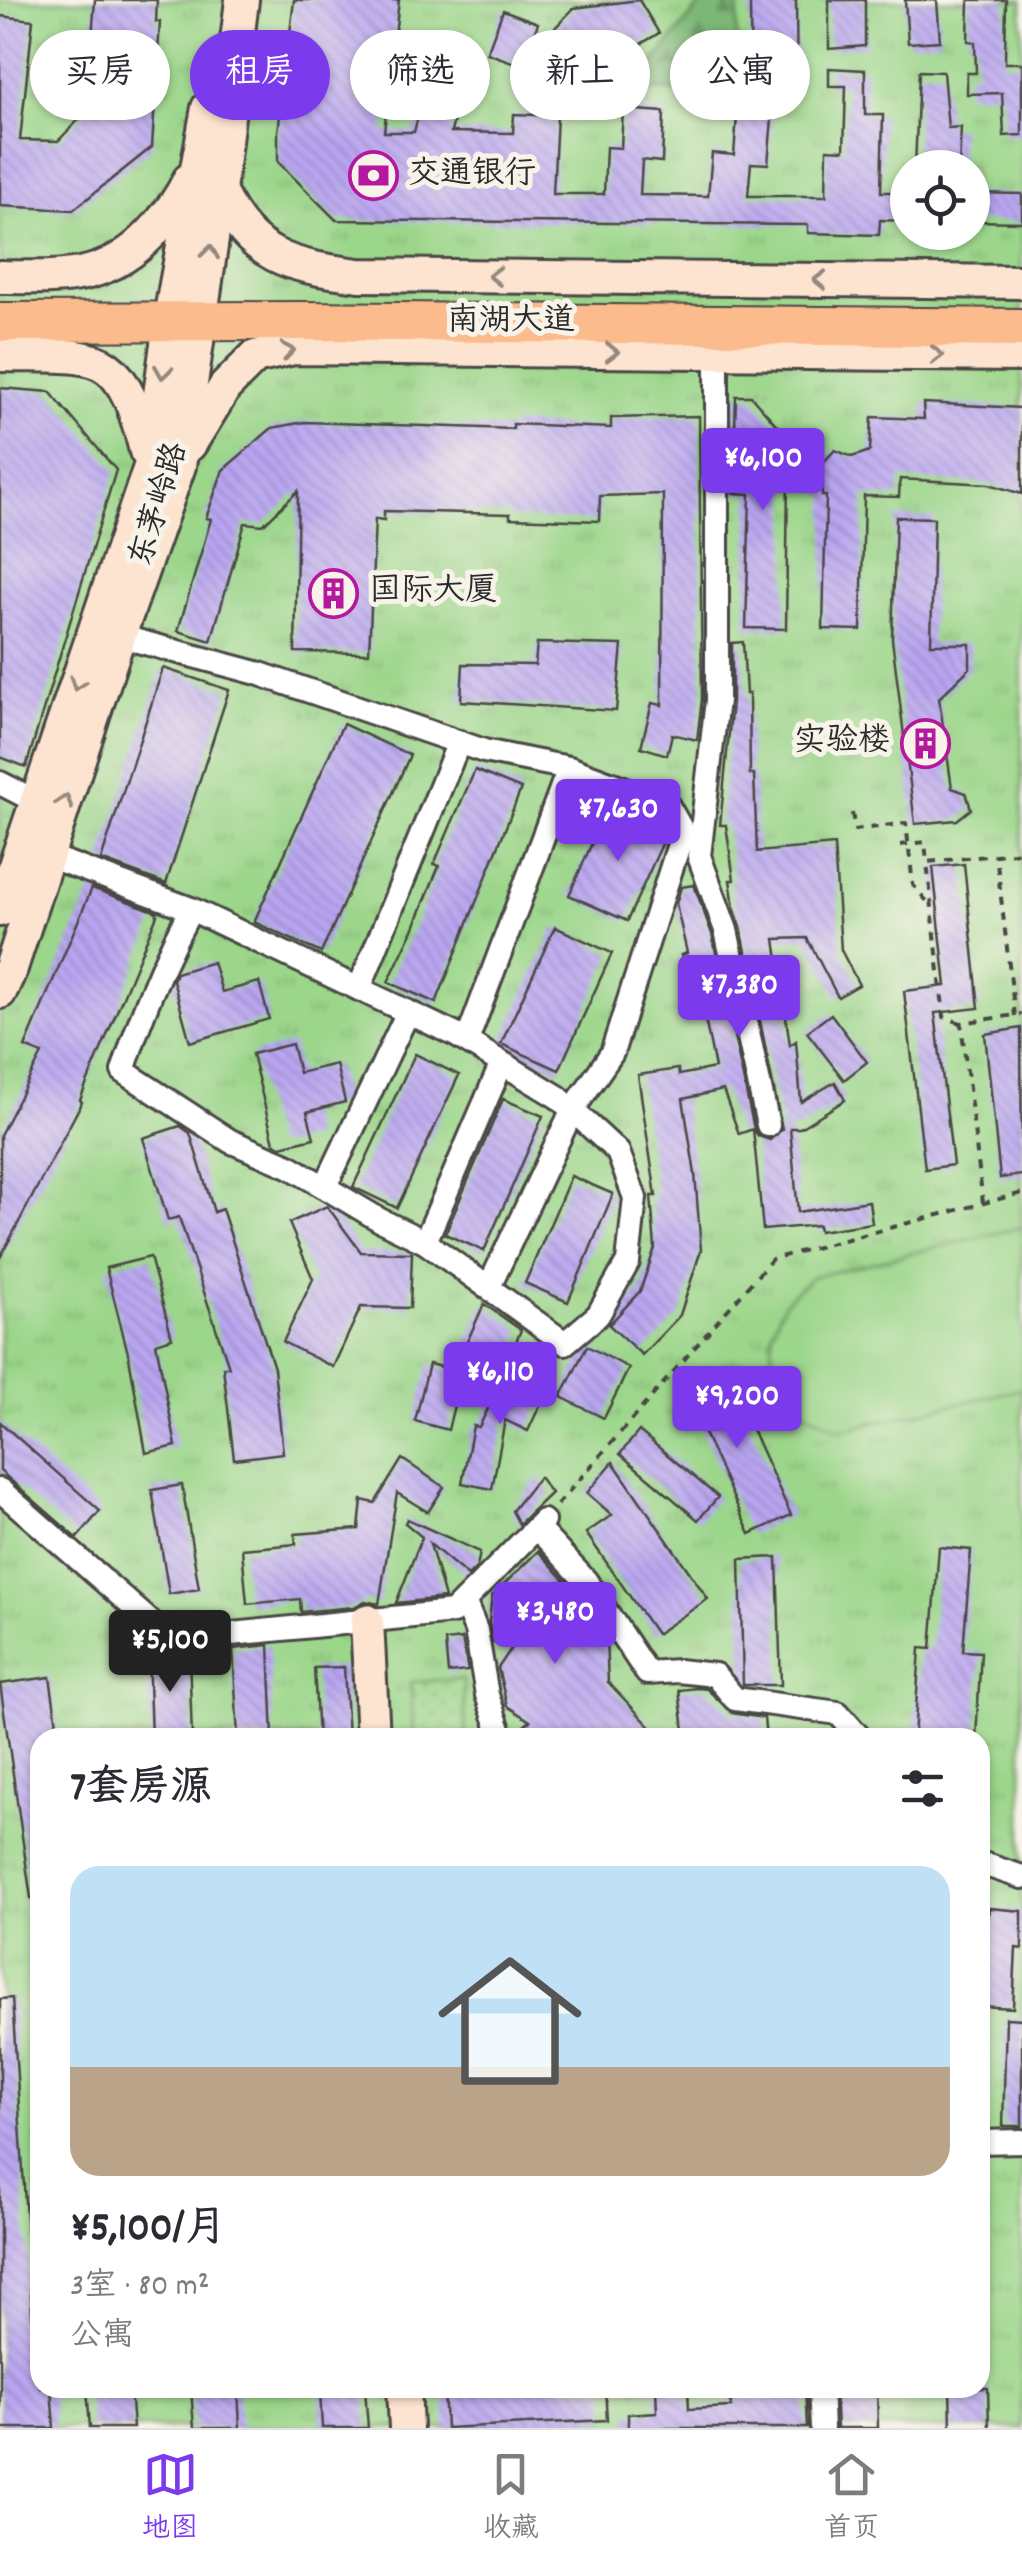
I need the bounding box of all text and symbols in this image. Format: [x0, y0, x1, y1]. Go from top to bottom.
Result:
chip: 买房 [30, 30, 170, 120]
chip: 租房 [190, 30, 330, 120]
chip: 筛选 [350, 30, 490, 120]
chip: 新上 [510, 30, 650, 120]
chip: 公寓 [670, 30, 810, 120]
bank icon: 交通银行 [347, 150, 399, 202]
map controls [890, 150, 990, 250]
button: locate [890, 150, 990, 250]
place label: 交通银行 [408, 153, 536, 199]
one-way arrow [199, 243, 220, 260]
one-way arrow [486, 265, 502, 287]
one-way arrow [811, 269, 826, 291]
street label: 南湖大道 [447, 300, 575, 346]
one-way arrow [279, 341, 296, 362]
one-way arrow [606, 341, 621, 363]
one-way arrow [930, 344, 946, 366]
one-way arrow [154, 364, 175, 381]
pin: ¥6,100 [682, 428, 844, 513]
street label: 东茅岭路 [120, 437, 202, 573]
text: ¥6,100 [723, 437, 803, 483]
building icon: 国际大厦 [308, 567, 360, 619]
place label: 国际大厦 [369, 570, 497, 616]
one-way arrow [68, 675, 88, 692]
building icon: 实验楼 [899, 717, 951, 769]
place label: 实验楼 [794, 720, 890, 766]
pin: ¥7,630 [537, 779, 699, 864]
text: ¥7,630 [577, 788, 659, 834]
one-way arrow [54, 793, 74, 810]
pin: ¥7,380 [658, 955, 820, 1040]
text: ¥7,380 [700, 964, 778, 1010]
pin: ¥6,110 [419, 1342, 581, 1427]
text: ¥6,110 [466, 1351, 534, 1397]
pin: ¥9,200 [656, 1366, 818, 1451]
text: ¥9,200 [694, 1375, 780, 1421]
pin: ¥3,480 [474, 1582, 636, 1667]
text: ¥3,480 [515, 1591, 595, 1637]
pin: ¥5,100 [89, 1610, 251, 1695]
text: ¥5,100 [131, 1619, 209, 1665]
text: 7套房源 [70, 1761, 212, 1821]
icon: filters [895, 1761, 950, 1816]
icon: home [420, 1931, 600, 2111]
text: ¥5,100/月 [70, 2201, 227, 2261]
text: 3室 · 80 m² [70, 2265, 209, 2311]
text: 公寓 [70, 2315, 134, 2361]
tab: 地图 [142, 2447, 198, 2551]
tab: 收藏 [483, 2447, 539, 2551]
tab: 首页 [824, 2447, 880, 2551]

